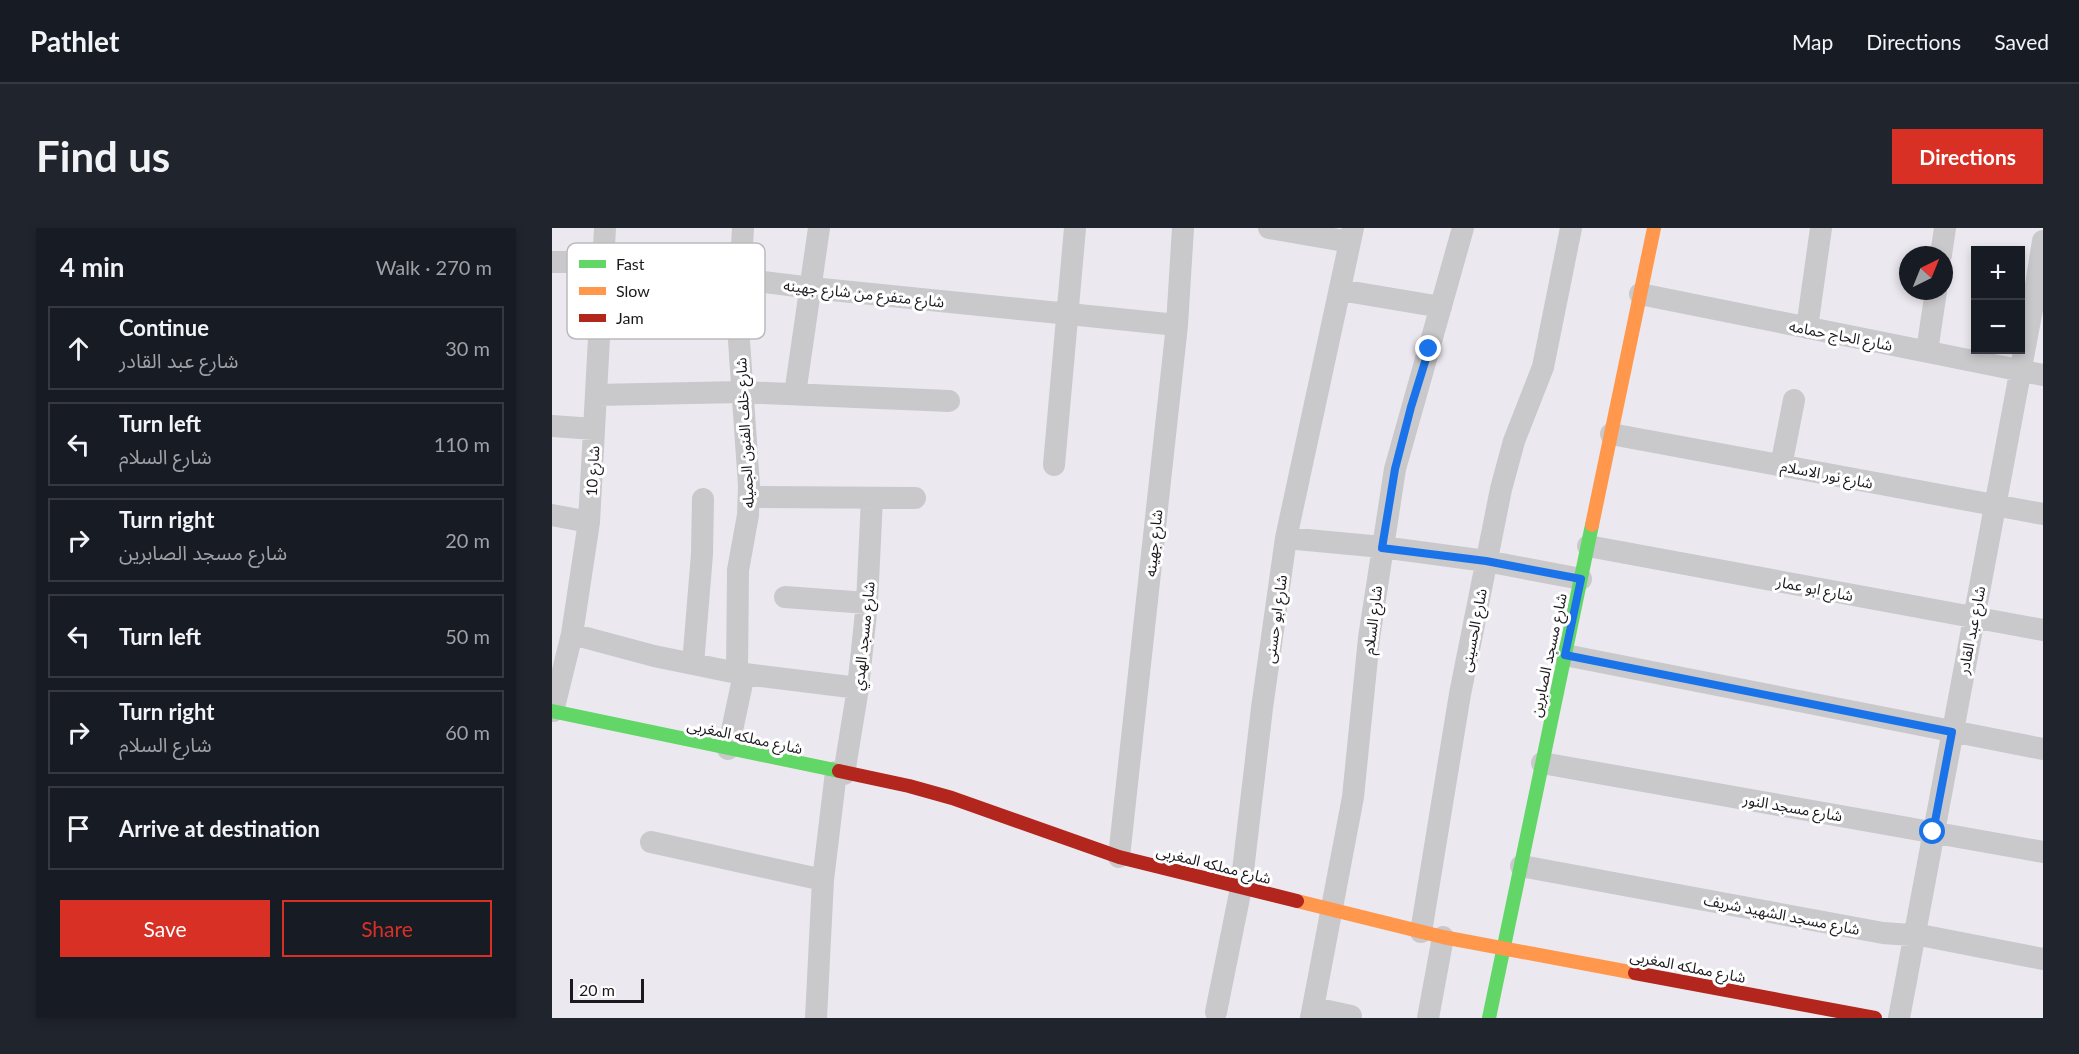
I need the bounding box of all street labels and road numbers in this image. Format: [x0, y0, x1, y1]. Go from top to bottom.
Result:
street label: شارع متفرع من شارع جهينه [782, 276, 946, 314]
street label: شارع الحاج حمامه [1787, 316, 1894, 358]
street label: شارع خلف الفنون الجميله [731, 357, 761, 509]
street label: شارع 10 [582, 445, 606, 497]
street label: شارع نور الاسلام [1778, 456, 1875, 496]
street label: شارع جهينه [1141, 508, 1169, 578]
street label: شارع ابو عمار [1773, 572, 1855, 608]
street label: شارع ابو حسنى [1260, 573, 1294, 665]
street label: شارع مسجد الهدي [848, 580, 882, 692]
street label: شارع السلام [1359, 584, 1389, 656]
street label: شارع عبد القادر [1953, 584, 1992, 677]
street label: شارع الحسينى [1456, 587, 1494, 674]
street label: شارع مسجد الصابرين [1526, 591, 1574, 719]
street label: شارع مملكه المغربى [685, 715, 805, 761]
street label: شارع مسجد النور [1740, 789, 1844, 829]
street label: شارع مملكه المغربى [1154, 841, 1273, 891]
street label: شارع مسجد الشهيد شريف [1702, 890, 1862, 942]
street label: شارع مملكه المغربى [1628, 946, 1748, 990]

